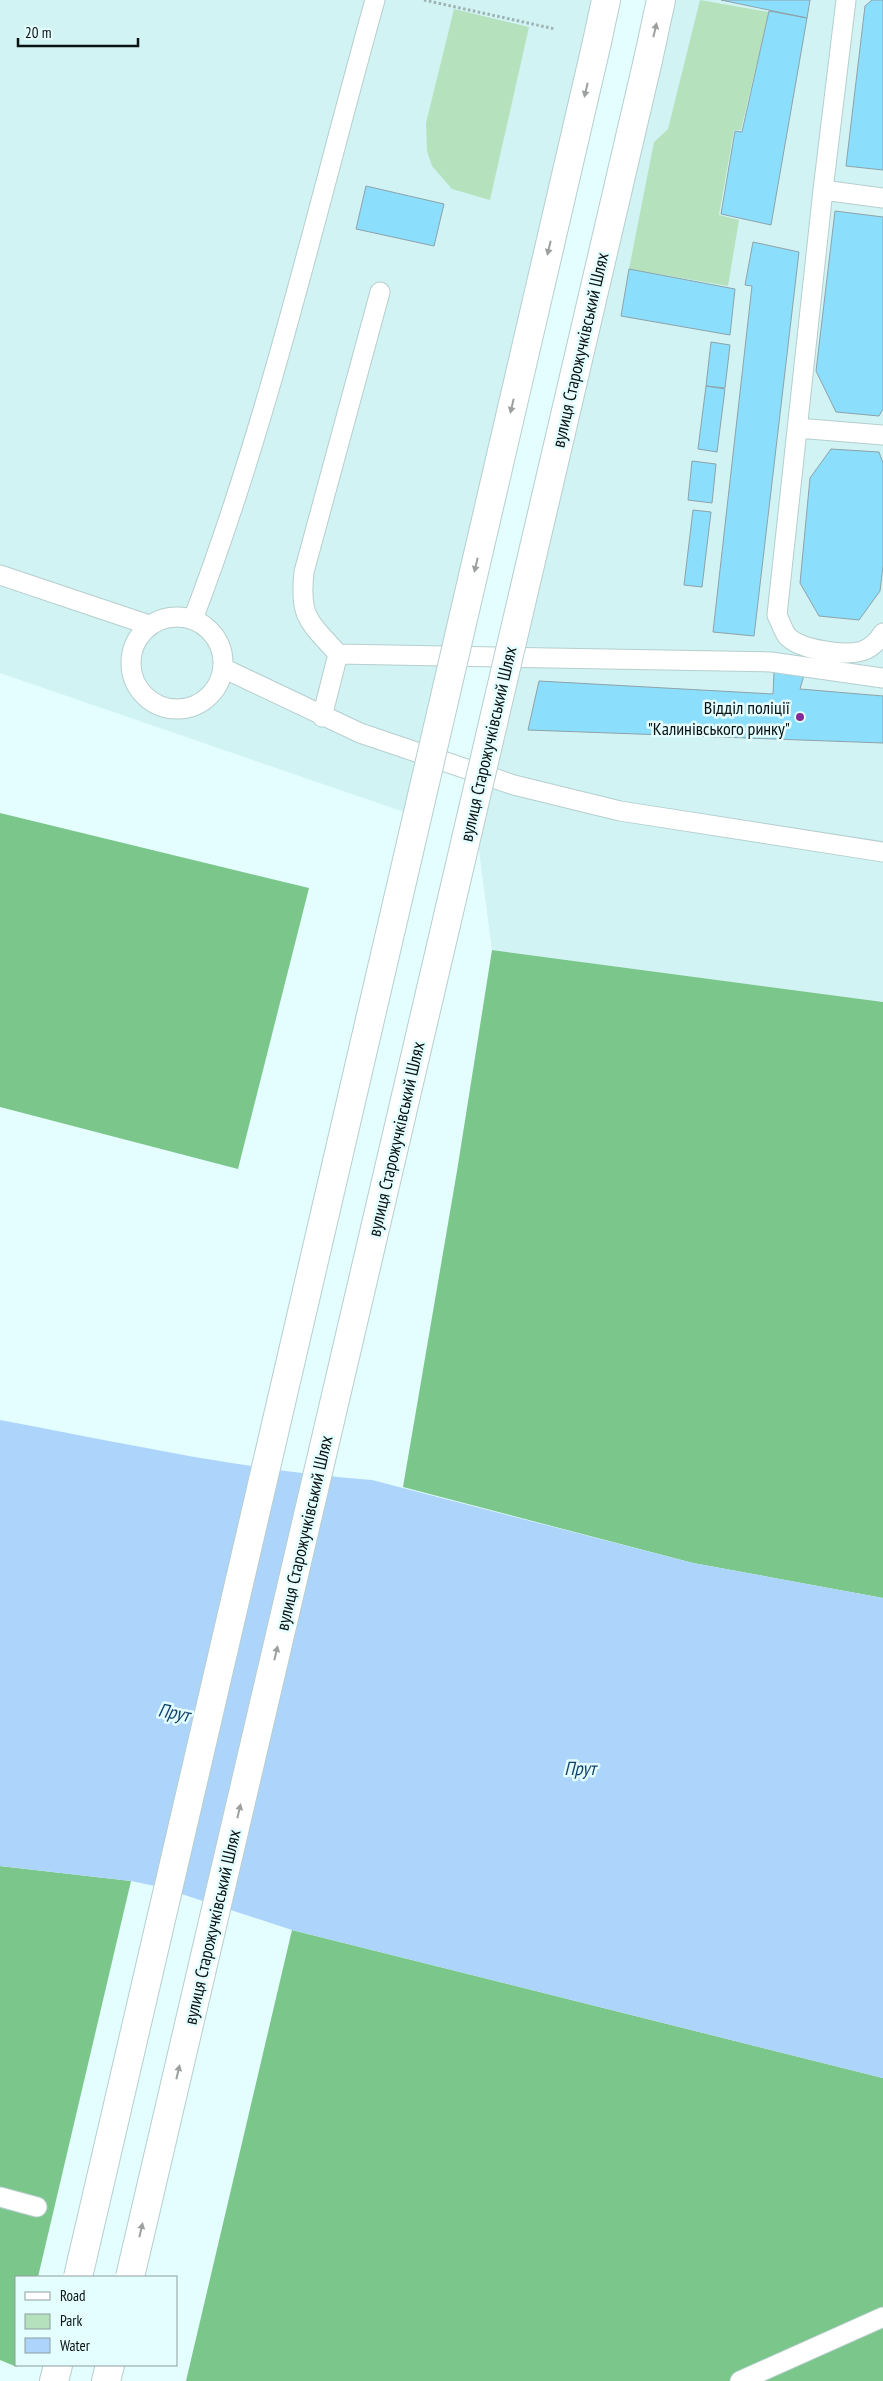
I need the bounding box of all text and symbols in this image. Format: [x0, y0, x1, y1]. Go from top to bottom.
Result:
scale bar [18, 15, 138, 47]
one-way arrow [651, 22, 659, 38]
text: 20 m [25, 23, 51, 42]
one-way arrow [582, 82, 590, 97]
one-way arrow [545, 240, 553, 256]
street label: вулиця Старожучківський Шлях [546, 250, 614, 450]
one-way arrow [508, 399, 516, 414]
one-way arrow [472, 557, 480, 572]
street label: вулиця Старожучківський Шлях [454, 644, 522, 844]
place label: Відділ поліції "Калинівського ринку" [648, 696, 790, 740]
marker: Відділ поліції "Калинівського ринку" [794, 711, 806, 723]
street label: вулиця Старожучківський Шлях [362, 1039, 430, 1239]
street label: вулиця Старожучківський Шлях [270, 1433, 338, 1633]
one-way arrow [272, 1645, 280, 1660]
water label: Прут [156, 1697, 195, 1727]
water label: Прут [564, 1756, 599, 1780]
one-way arrow [235, 1804, 243, 1819]
street label: вулиця Старожучківський Шлях [178, 1827, 246, 2027]
one-way arrow [174, 2064, 182, 2079]
one-way arrow [137, 2222, 145, 2237]
legend [15, 2276, 178, 2366]
text: Road [60, 2286, 86, 2305]
text: Park [60, 2311, 82, 2330]
text: Water [60, 2336, 91, 2355]

